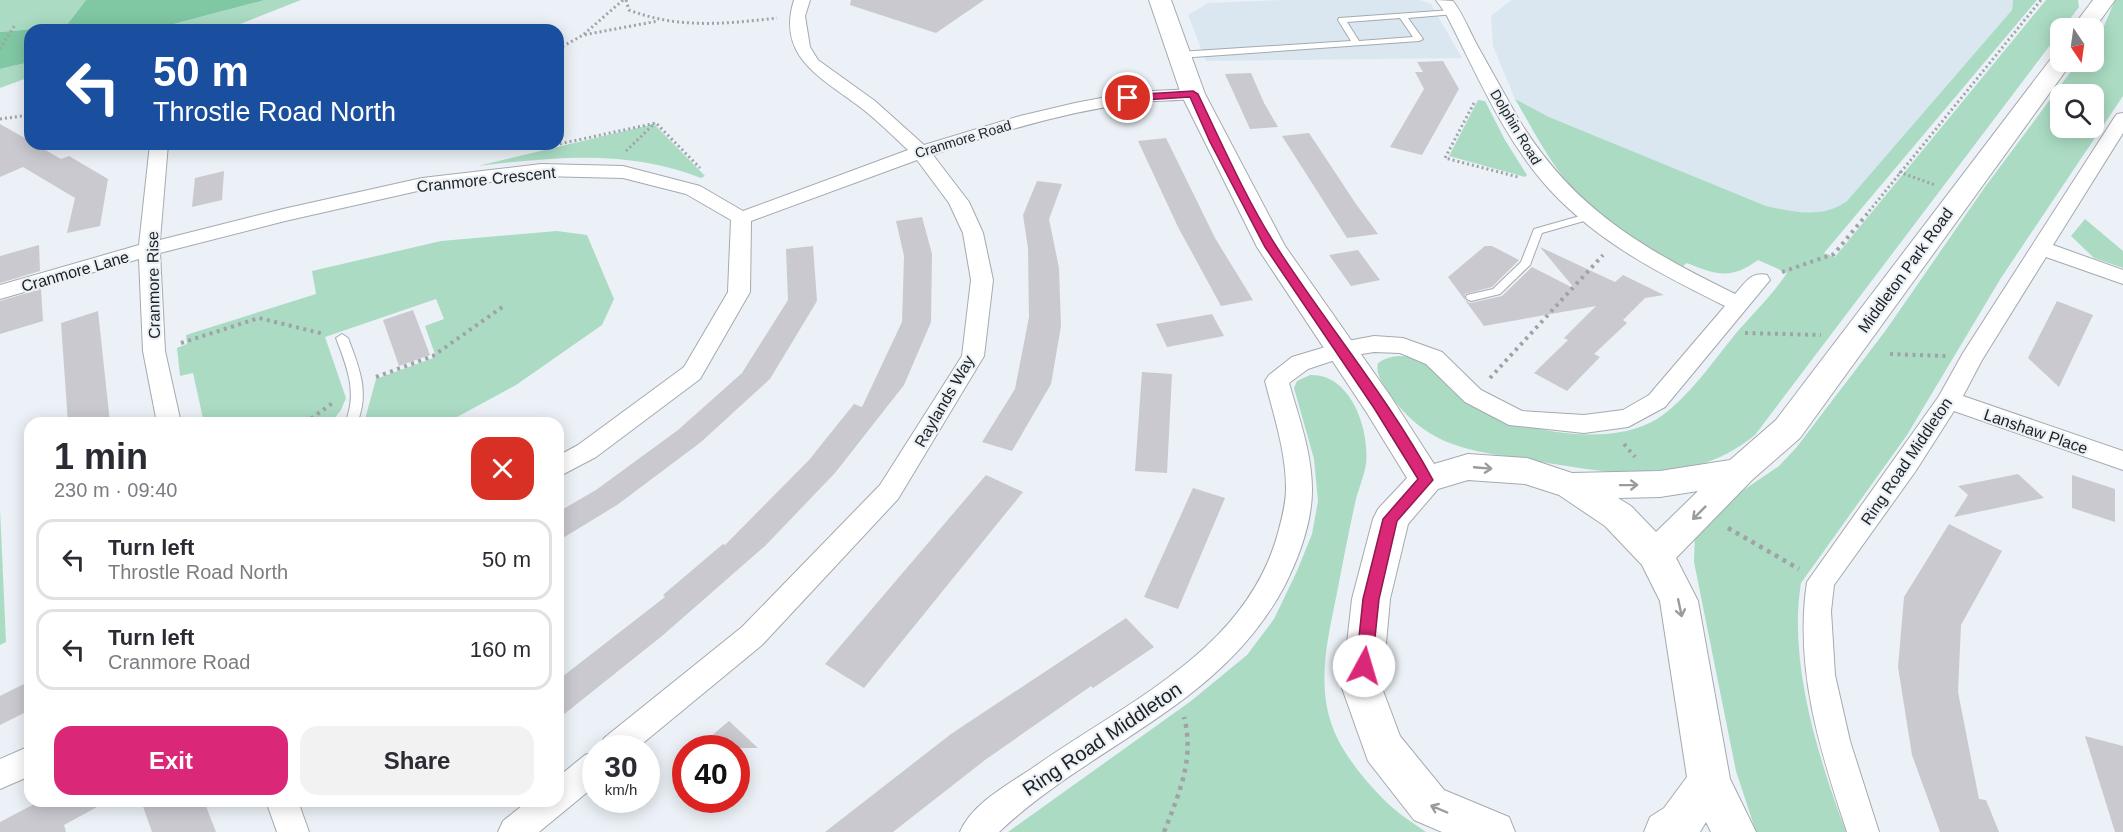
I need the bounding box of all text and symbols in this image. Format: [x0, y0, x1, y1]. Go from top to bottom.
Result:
north arrow [2050, 18, 2104, 72]
map controls [2050, 18, 2104, 138]
icon: left [54, 48, 132, 126]
text: 50 m [153, 48, 249, 95]
pin [1102, 72, 1153, 123]
icon: arrive [1111, 81, 1144, 114]
button: search [2050, 84, 2104, 138]
street label: Dolphin Road [1487, 87, 1545, 167]
text: Throstle Road North [153, 97, 396, 127]
street label: Cranmore Road [913, 117, 1013, 161]
street label: Cranmore Crescent [416, 164, 557, 195]
street label: Middleton Park Road [1855, 205, 1956, 336]
street label: Cranmore Rise [144, 231, 163, 339]
street label: Cranmore Lane [19, 248, 131, 295]
street label: Raylands Way [911, 353, 977, 450]
street label: Ring Road Middleton [1858, 395, 1955, 528]
street label: Lanshaw Place [1982, 406, 2090, 457]
text: 1 min [54, 436, 148, 477]
button: close [471, 437, 534, 500]
one-way arrow [1472, 463, 1492, 474]
text: 230 m · 09:40 [54, 479, 177, 501]
one-way arrow [1619, 479, 1639, 491]
one-way arrow [1691, 505, 1706, 520]
text: Turn left [108, 535, 194, 560]
icon: left [57, 543, 90, 576]
text: 50 m [482, 547, 531, 572]
text: Throstle Road North [108, 561, 288, 583]
one-way arrow [1674, 598, 1686, 617]
text: Turn left [108, 625, 194, 650]
icon: left [57, 633, 90, 666]
position arrow [1332, 634, 1396, 698]
text: 160 m [470, 637, 531, 662]
text: Cranmore Road [108, 651, 250, 673]
street label: Ring Road Middleton [1018, 678, 1186, 800]
button: Exit [54, 726, 288, 795]
button: Share [300, 726, 534, 795]
speed limit sign: 40 [672, 735, 750, 813]
text: 30 [604, 750, 638, 783]
text: km/h [605, 781, 637, 798]
one-way arrow [1430, 803, 1449, 814]

